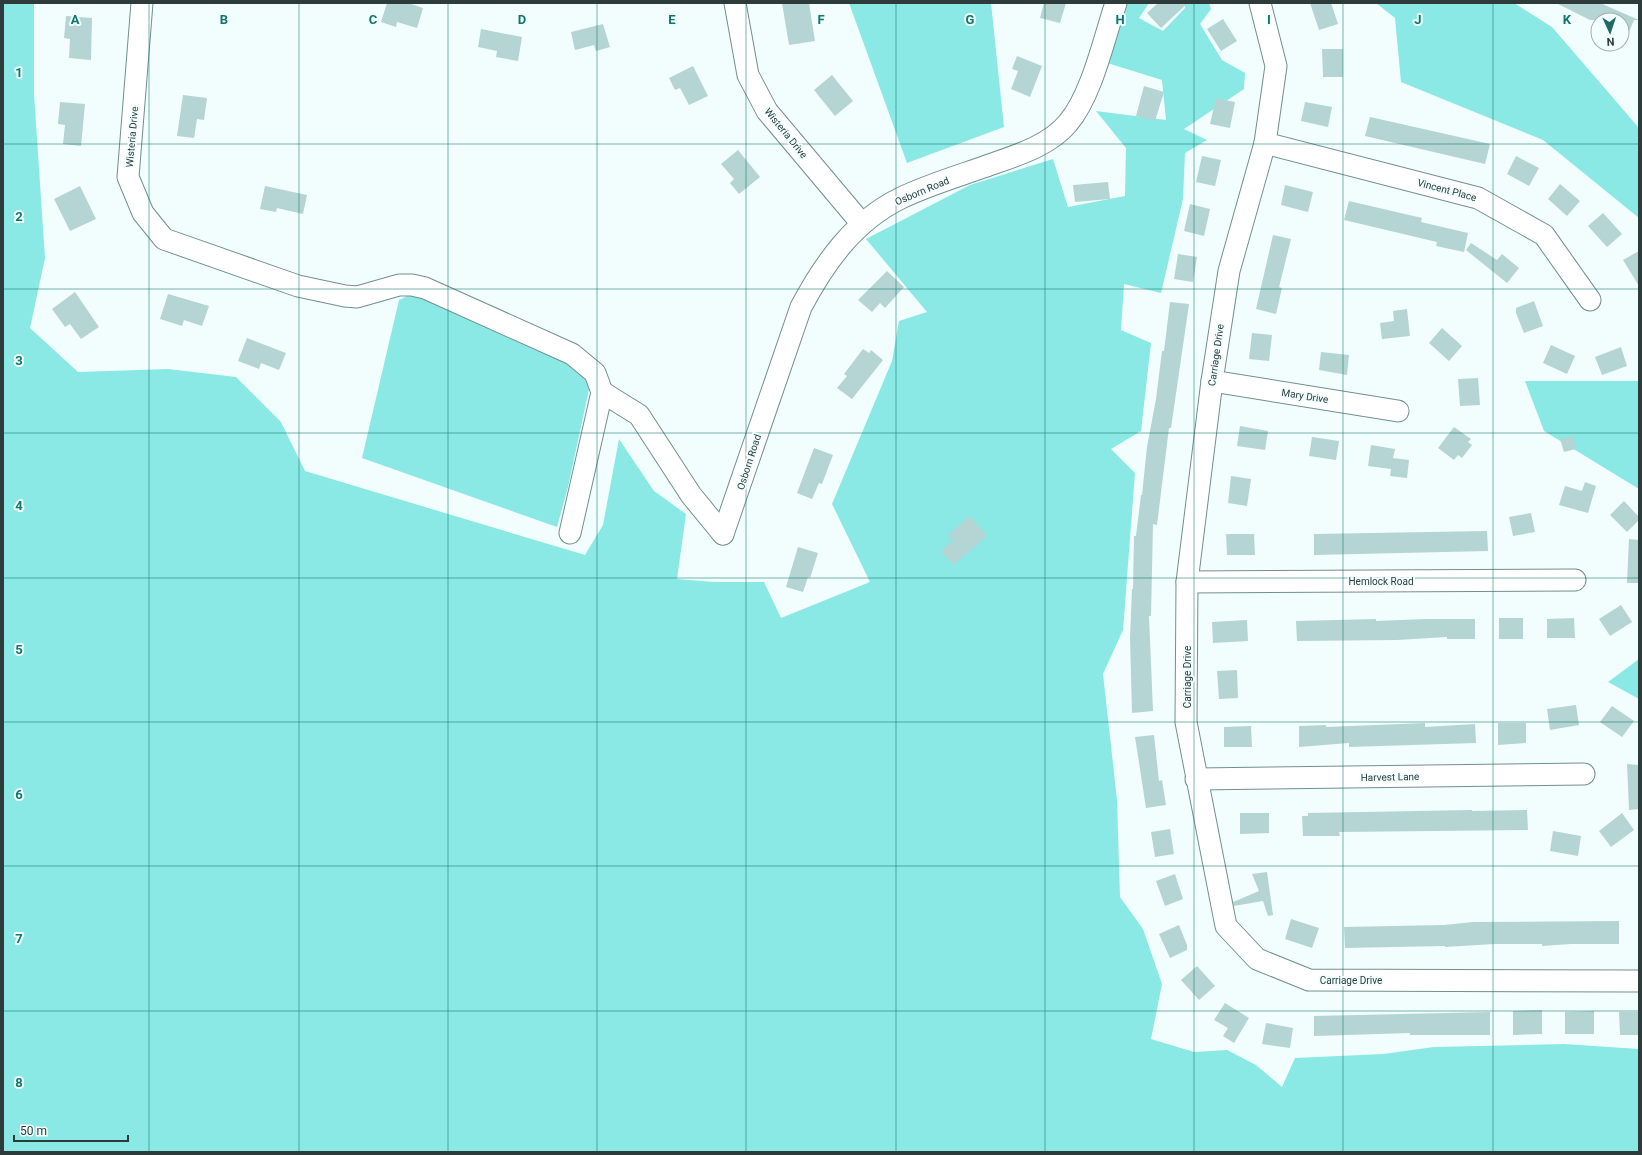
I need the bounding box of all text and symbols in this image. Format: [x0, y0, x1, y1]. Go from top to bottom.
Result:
text: A [71, 12, 80, 27]
text: B [220, 12, 228, 27]
text: C [369, 12, 378, 27]
text: D [518, 12, 526, 27]
text: E [668, 12, 676, 27]
text: F [817, 12, 825, 27]
text: G [966, 12, 975, 27]
text: H [1115, 12, 1125, 27]
text: I [1267, 12, 1271, 27]
text: J [1414, 12, 1422, 27]
text: K [1563, 12, 1572, 27]
north arrow [1590, 12, 1630, 52]
text: N [1606, 35, 1615, 48]
text: 1 [15, 65, 23, 80]
street label: Wisteria Drive [124, 106, 140, 168]
street label: Wisteria Drive [762, 106, 810, 160]
street label: Osborn Road [893, 175, 951, 207]
street label: Vincent Place [1416, 177, 1478, 203]
text: 2 [15, 209, 23, 224]
street label: Carriage Drive [1206, 323, 1226, 387]
text: 3 [15, 353, 23, 368]
street label: Mary Drive [1281, 387, 1329, 405]
street label: Osborn Road [735, 433, 763, 491]
text: 4 [15, 498, 23, 513]
street label: Hemlock Road [1348, 576, 1414, 587]
text: 5 [15, 642, 23, 657]
street label: Carriage Drive [1182, 646, 1193, 708]
street label: Harvest Lane [1361, 771, 1419, 783]
text: 6 [15, 787, 23, 802]
text: 7 [15, 931, 23, 946]
street label: Carriage Drive [1320, 975, 1382, 986]
text: 8 [15, 1075, 23, 1090]
scale bar [14, 1117, 128, 1143]
text: 50 m [20, 1124, 47, 1138]

